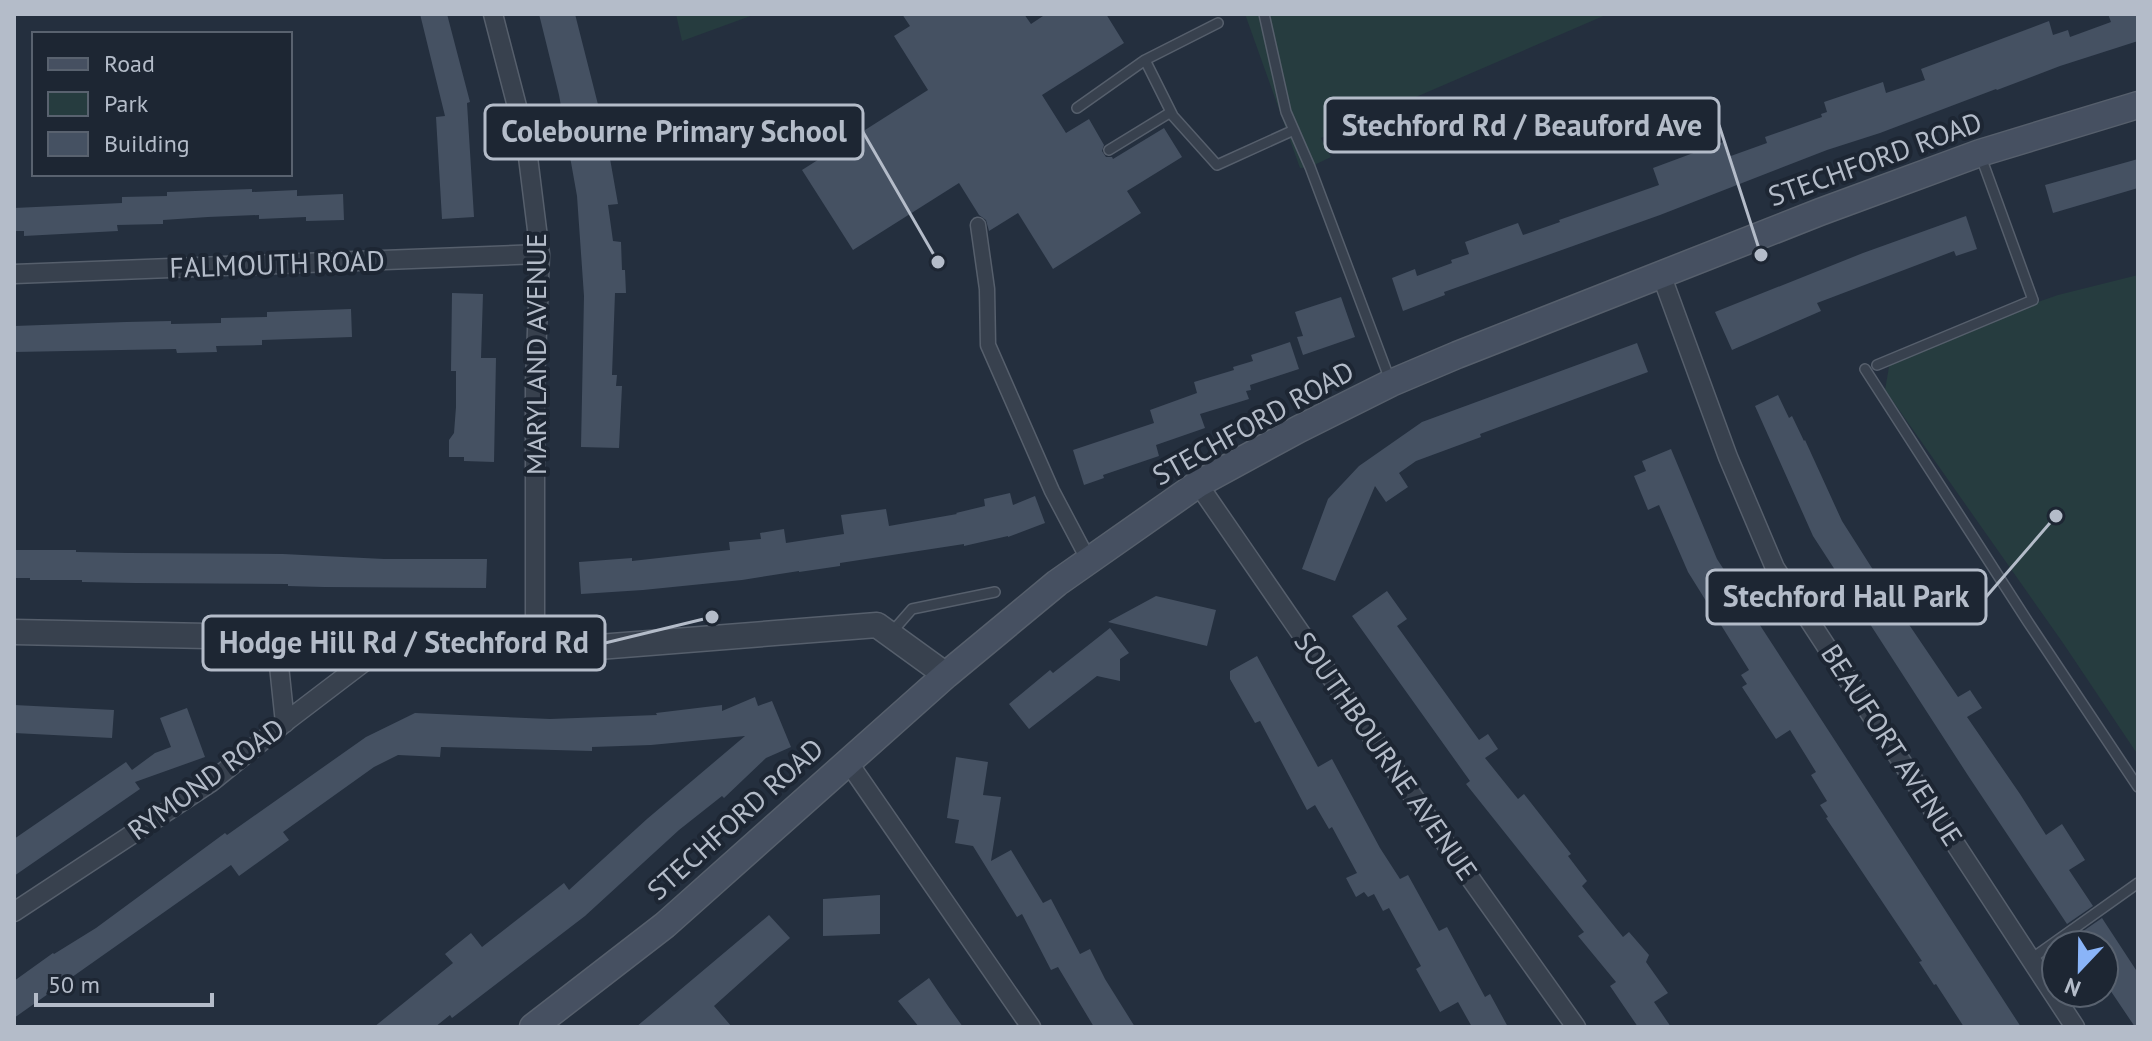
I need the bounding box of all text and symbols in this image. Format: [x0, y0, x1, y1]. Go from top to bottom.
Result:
legend [32, 32, 292, 176]
text: Road [104, 48, 155, 79]
text: Park [104, 88, 149, 119]
callout: Stechford Rd / Beauford Ave [1325, 98, 1719, 152]
street label: STECHFORD ROAD [1763, 103, 1987, 214]
callout: Colebourne Primary School [485, 105, 863, 159]
text: Stechford Rd / Beauford Ave [1342, 105, 1702, 144]
text: Colebourne Primary School [501, 111, 847, 150]
text: Building [104, 128, 190, 159]
street label: MARYLAND AVENUE [517, 233, 554, 475]
street label: FALMOUTH ROAD [169, 241, 385, 286]
street label: STECHFORD ROAD [1145, 352, 1360, 493]
callout: Stechford Hall Park [1707, 570, 1986, 624]
text: Stechford Hall Park [1723, 576, 1970, 615]
callout: Hodge Hill Rd / Stechford Rd [203, 616, 605, 670]
text: Hodge Hill Rd / Stechford Rd [219, 622, 589, 661]
street label: SOUTHBOURNE AVENUE [1286, 624, 1486, 887]
street label: BEAUFORT AVENUE [1813, 637, 1972, 853]
street label: RYMOND ROAD [120, 709, 291, 848]
street label: STECHFORD ROAD [639, 730, 831, 908]
north arrow [2040, 929, 2120, 1009]
scale bar [36, 957, 212, 1007]
text: 50 m [48, 969, 100, 1000]
text: N [2061, 972, 2084, 1003]

